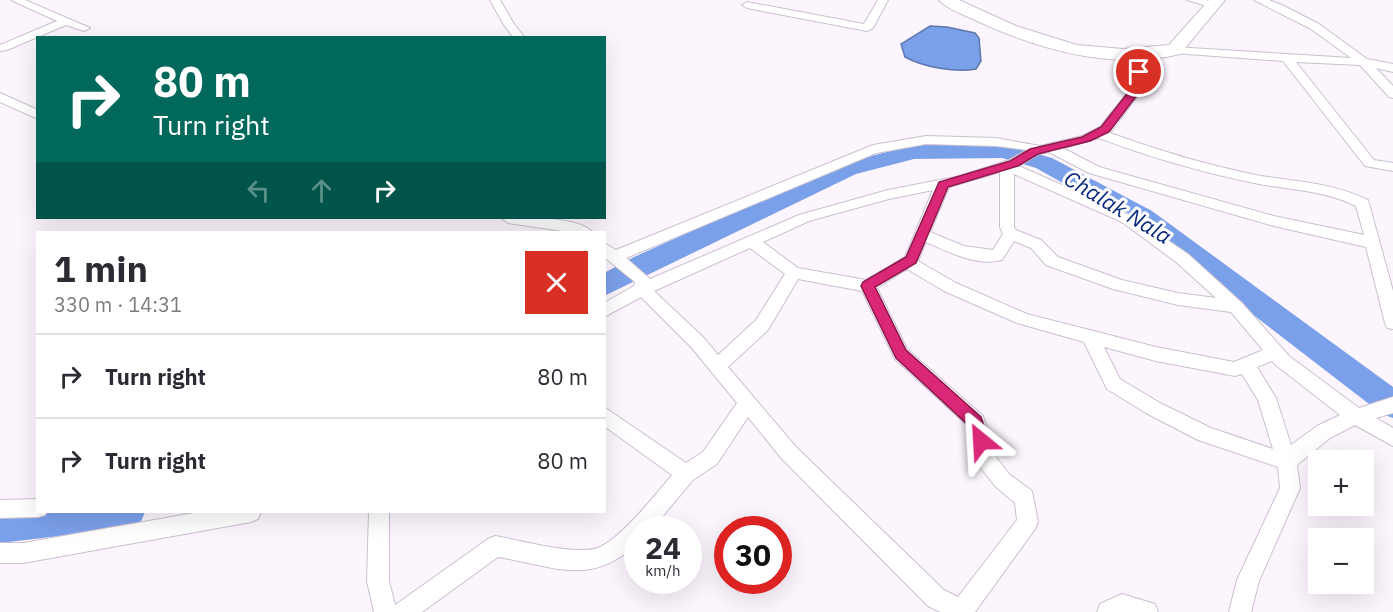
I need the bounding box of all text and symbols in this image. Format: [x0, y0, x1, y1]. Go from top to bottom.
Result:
pin [1113, 46, 1164, 97]
text: 80 m [153, 54, 251, 109]
icon: arrive [1122, 55, 1155, 88]
icon: right [54, 60, 132, 138]
text: Turn right [153, 107, 270, 142]
water label: Chalak Nala [1059, 163, 1177, 250]
icon: left [242, 174, 275, 207]
icon: ahead [305, 174, 338, 207]
icon: right [368, 174, 401, 207]
text: 1 min [54, 245, 148, 292]
button: close [525, 251, 588, 314]
text: 330 m · 14:31 [54, 291, 182, 318]
icon: right [54, 360, 87, 393]
text: Turn right [105, 362, 206, 391]
text: 80 m [537, 362, 588, 391]
position arrow [949, 409, 1013, 473]
icon: right [54, 444, 87, 477]
text: Turn right [105, 446, 206, 475]
text: 80 m [537, 446, 588, 475]
map controls [1308, 450, 1374, 594]
button: + [1308, 450, 1374, 516]
speed limit sign: 30 [714, 516, 792, 594]
text: 24 [645, 528, 681, 567]
button: − [1308, 528, 1374, 594]
text: km/h [645, 561, 681, 580]

